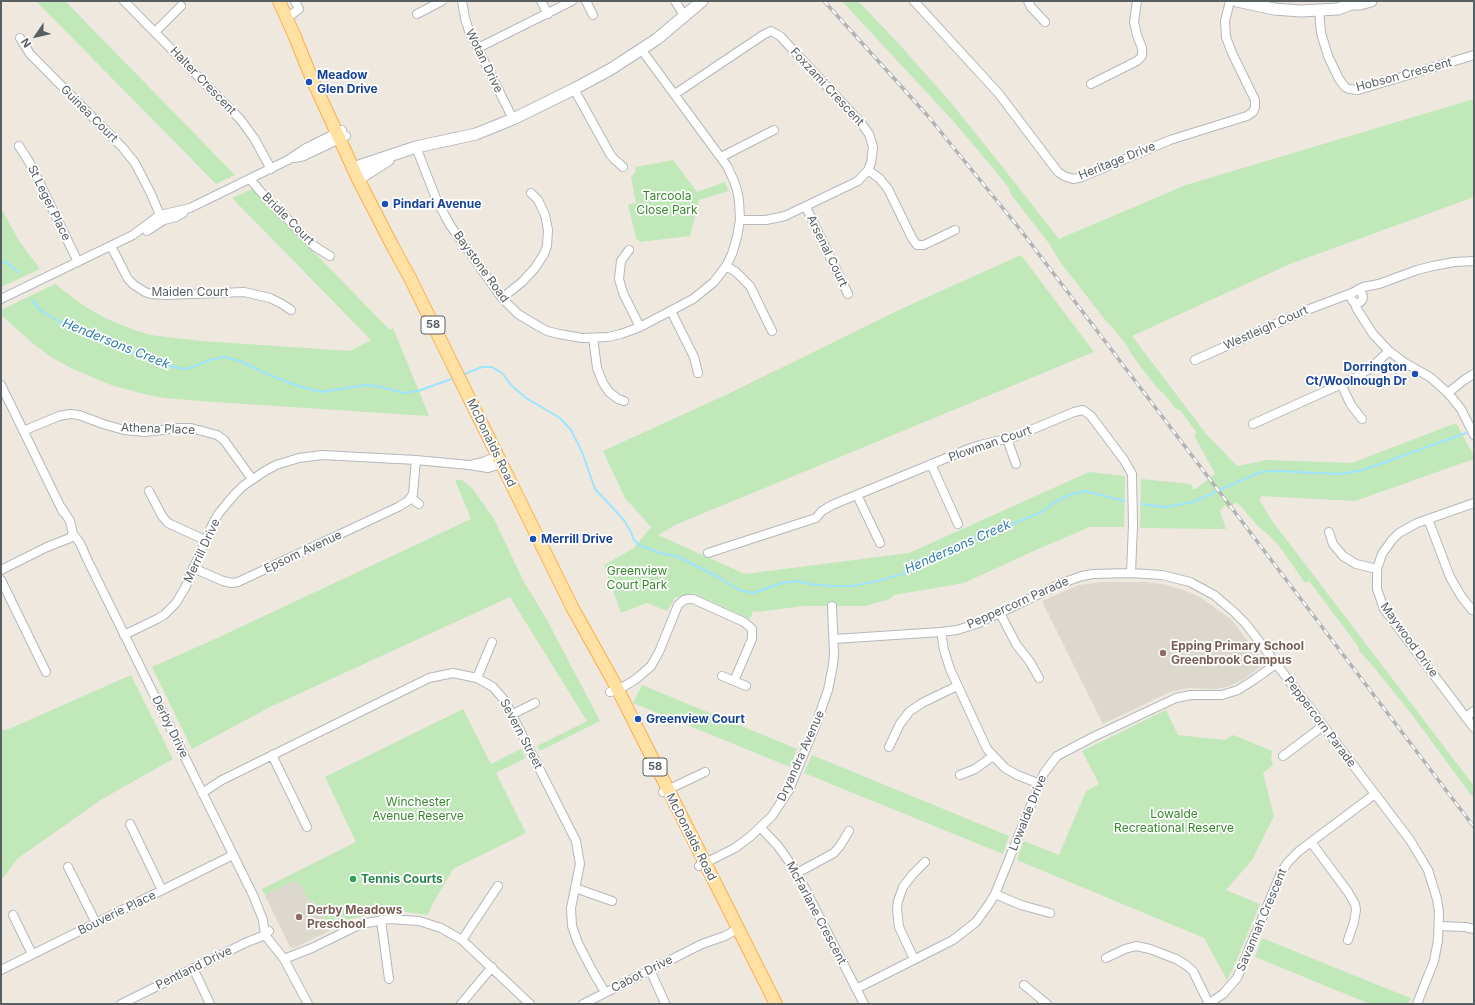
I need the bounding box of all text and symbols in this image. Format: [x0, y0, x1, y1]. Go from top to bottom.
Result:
north arrow [16, 16, 56, 56]
street label: Wotan Drive [462, 27, 506, 95]
text: N [18, 35, 34, 50]
street label: Halter Crescent [167, 44, 239, 118]
street label: Foxzami Crescent [787, 45, 867, 129]
street label: Hobson Crescent [1354, 55, 1454, 95]
place label: Meadow Glen Drive [317, 68, 378, 96]
marker: Meadow Glen Drive [304, 77, 314, 87]
street label: Guinea Court [57, 82, 121, 146]
street label: Heritage Drive [1076, 139, 1158, 183]
street label: St Leger Place [25, 163, 73, 243]
park label: Tarcoola Close Park [636, 189, 698, 217]
street label: Bridle Court [259, 190, 317, 248]
place label: Pindari Avenue [393, 197, 481, 211]
marker: Pindari Avenue [380, 199, 390, 209]
street label: Arsenal Court [803, 213, 851, 289]
street label: Baystone Road [450, 228, 512, 306]
street label: Maiden Court [152, 285, 228, 299]
street label: Westleigh Court [1222, 303, 1310, 353]
water label: Hendersons Creek [60, 315, 172, 373]
road number: 58 [421, 316, 445, 334]
place label: Dorrington Ct/Woolnough Dr [1305, 360, 1407, 388]
marker: Dorrington Ct/Woolnough Dr [1410, 369, 1420, 379]
street label: McDonalds Road [463, 397, 519, 489]
street label: Athena Place [121, 421, 195, 437]
street label: Plowman Court [947, 423, 1033, 465]
street label: Merrill Drive [181, 517, 223, 585]
water label: Hendersons Creek [903, 517, 1013, 577]
street label: Epsom Avenue [262, 528, 344, 576]
place label: Merrill Drive [541, 532, 613, 546]
marker: Merrill Drive [528, 534, 538, 544]
park label: Greenview Court Park [607, 564, 667, 592]
street label: Peppercorn Parade [965, 574, 1071, 632]
street label: Maywood Drive [1377, 600, 1441, 680]
place label: Epping Primary School Greenbrook Campus [1171, 639, 1304, 667]
marker: Epping Primary School Greenbrook Campus [1158, 648, 1168, 658]
street label: Peppercorn Parade [1281, 674, 1359, 770]
street label: Derby Drive [149, 694, 191, 760]
street label: Severn Street [497, 697, 545, 771]
street label: Dryandra Avenue [774, 708, 828, 804]
place label: Greenview Court [646, 712, 745, 726]
marker: Greenview Court [633, 714, 643, 724]
road number: 58 [643, 758, 667, 776]
street label: Lowalde Drive [1006, 773, 1050, 853]
street label: McDonalds Road [663, 791, 719, 883]
park label: Winchester Avenue Reserve [372, 795, 464, 823]
park label: Lowalde Recreational Reserve [1114, 807, 1234, 835]
street label: McFarlane Crescent [783, 859, 849, 967]
street label: Savannah Crescent [1234, 866, 1290, 974]
place label: Tennis Courts [361, 872, 443, 886]
marker: Tennis Courts [348, 874, 358, 884]
street label: Bouverie Place [76, 888, 158, 938]
place label: Derby Meadows Preschool [307, 903, 402, 931]
marker: Derby Meadows Preschool [294, 912, 304, 922]
street label: Pentland Drive [154, 943, 234, 993]
street label: Cabot Drive [609, 952, 675, 996]

